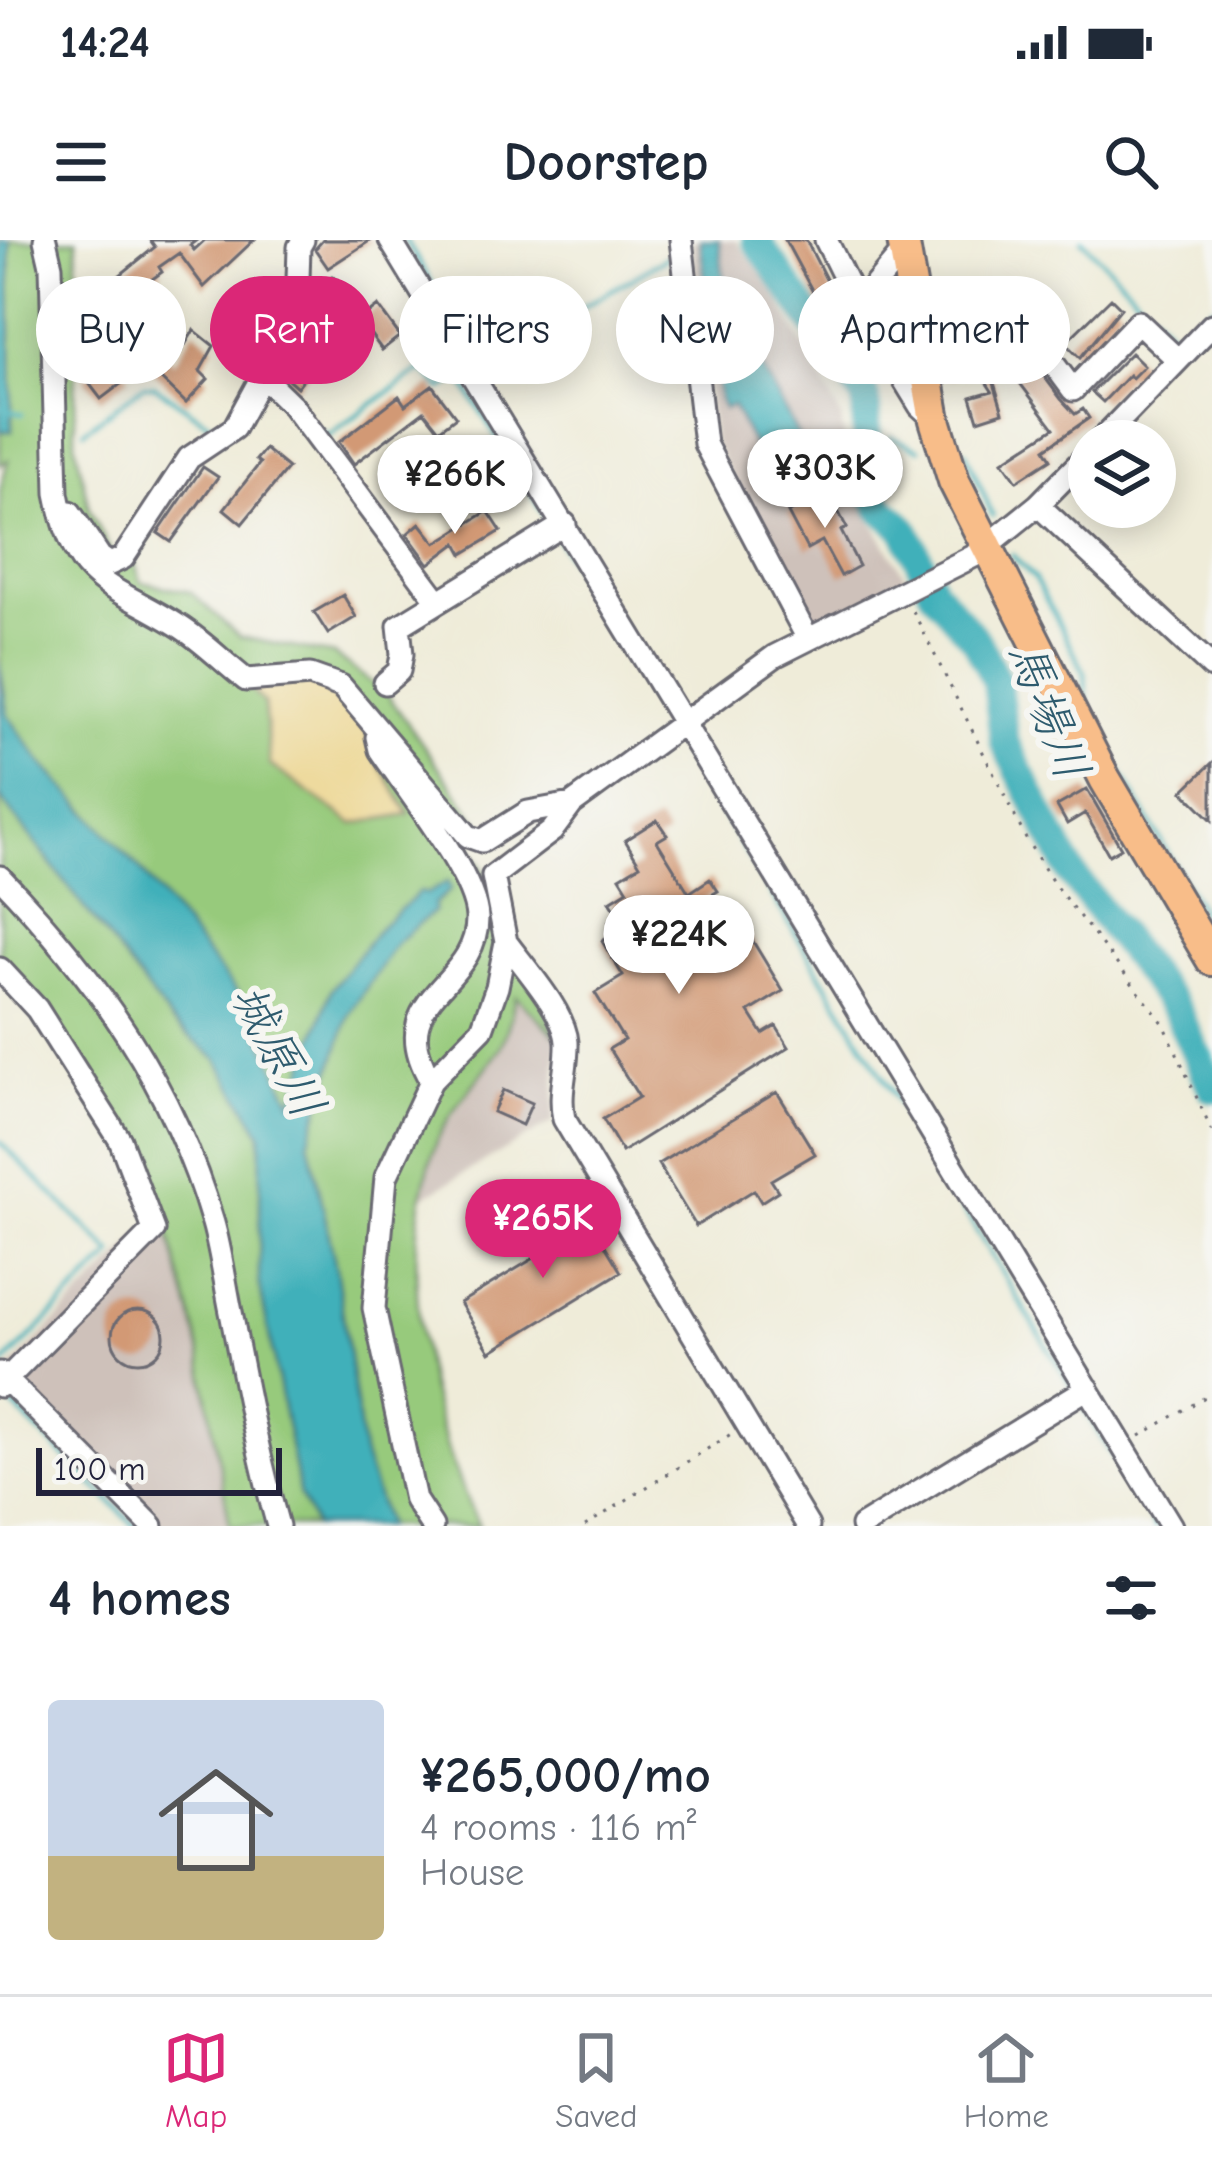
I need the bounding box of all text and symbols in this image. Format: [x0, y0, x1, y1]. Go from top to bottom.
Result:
text: 14:24 [60, 16, 150, 68]
icon: menu [48, 129, 114, 195]
icon: search [1098, 129, 1164, 195]
text: Doorstep [503, 131, 709, 194]
chip: Buy [36, 276, 186, 384]
chip: Rent [210, 276, 375, 384]
chip: Filters [399, 276, 592, 384]
chip: New [616, 276, 774, 384]
chip: Apartment [798, 276, 1070, 384]
map controls [1068, 420, 1176, 528]
button: layers [1068, 420, 1176, 528]
pin: ¥303K [741, 429, 909, 531]
pin: ¥266K [371, 435, 539, 537]
text: ¥303K [774, 445, 876, 490]
text: ¥266K [404, 451, 506, 496]
water label: 馬場川 [997, 633, 1100, 788]
pin: ¥224K [595, 895, 763, 997]
text: ¥224K [630, 911, 728, 956]
water label: 城原川 [220, 974, 336, 1127]
pin: ¥265K [459, 1179, 627, 1281]
text: ¥265K [492, 1195, 594, 1240]
scale bar [36, 1442, 282, 1495]
text: 100 m [54, 1450, 146, 1488]
icon: filters [1098, 1565, 1164, 1631]
text: 4 homes [48, 1569, 231, 1628]
text: ¥265,000/mo [420, 1746, 711, 1805]
icon: home [144, 1748, 288, 1892]
text: 4 rooms · 116 m² [420, 1805, 696, 1850]
text: House [420, 1850, 524, 1895]
tab: Map [163, 2025, 229, 2135]
tab: Saved [555, 2025, 638, 2135]
tab: Home [964, 2025, 1049, 2135]

